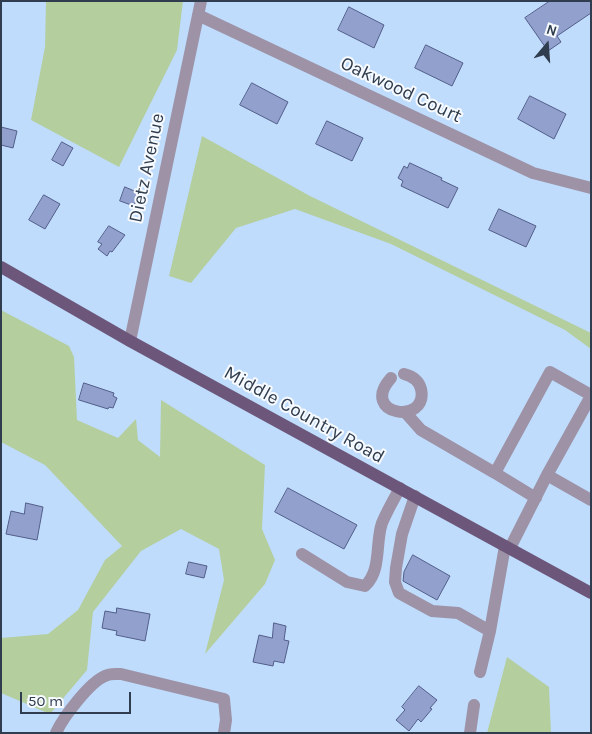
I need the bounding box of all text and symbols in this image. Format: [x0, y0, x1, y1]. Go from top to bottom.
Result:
north arrow [522, 20, 572, 70]
text: N [544, 21, 559, 40]
street label: Oakwood Court [337, 52, 465, 128]
street label: Dietz Avenue [124, 111, 170, 225]
street label: Middle Country Road [220, 361, 388, 469]
scale bar [22, 682, 134, 714]
text: 50 m [28, 692, 63, 710]

